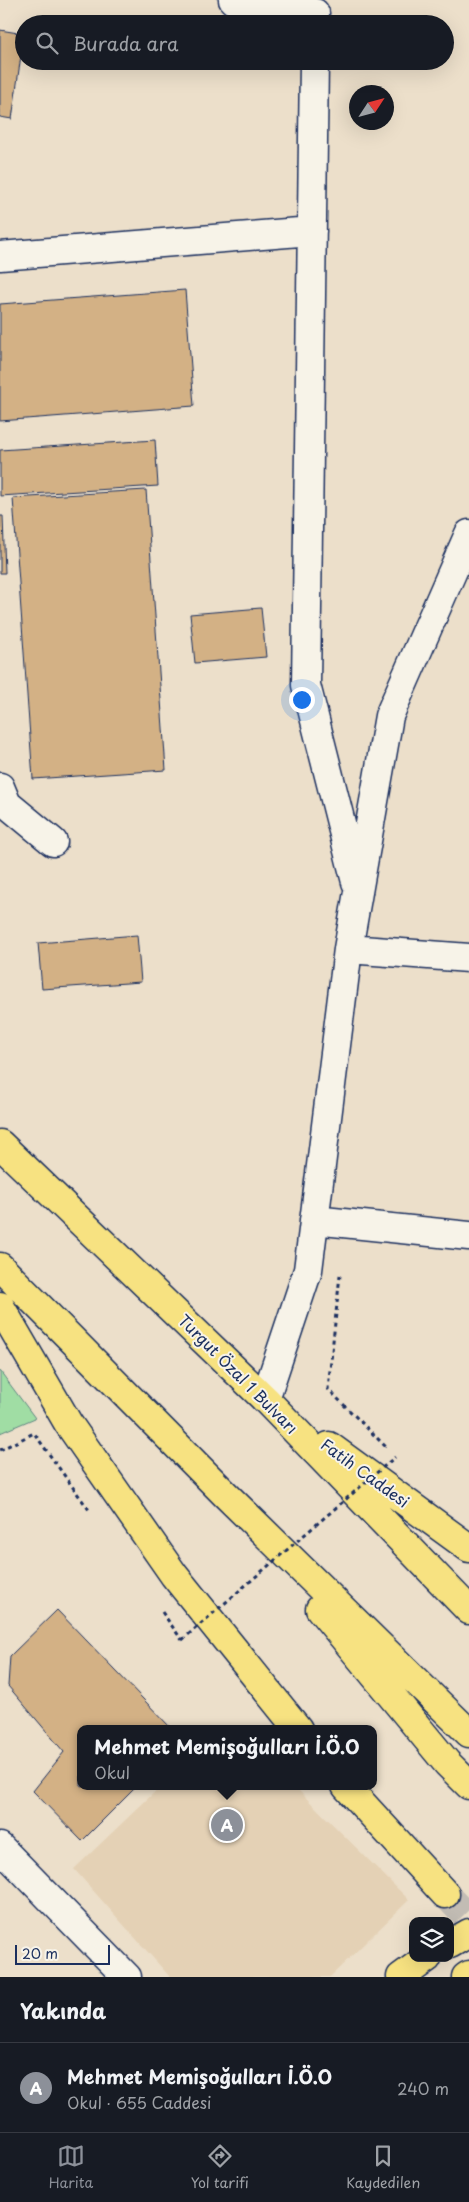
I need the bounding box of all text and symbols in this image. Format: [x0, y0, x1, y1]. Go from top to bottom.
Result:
search box [15, 15, 454, 70]
icon: search [33, 29, 61, 57]
text: Burada ara [73, 29, 178, 57]
north arrow [349, 85, 394, 130]
your location [289, 687, 315, 713]
street label: Turgut Özal 1 Bulvarı [173, 1308, 304, 1439]
street label: Fatih Caddesi [316, 1432, 415, 1513]
popup [77, 1725, 377, 1790]
text: Mehmet Memişoğulları İ.Ö.O [94, 1732, 360, 1760]
text: Okul [94, 1760, 130, 1784]
pin: A [211, 1806, 243, 1844]
map controls [409, 1917, 454, 1962]
button: layers [409, 1917, 454, 1962]
scale bar [15, 1942, 110, 1965]
text: 20 m [22, 1943, 58, 1964]
text: Yakında [20, 1994, 106, 2026]
text: Mehmet Memişoğulları İ.Ö.O [67, 2062, 332, 2090]
text: A [30, 2076, 42, 2100]
text: 240 m [397, 2076, 449, 2100]
text: Okul · 655 Caddesi [67, 2090, 211, 2114]
tab: Harita [49, 2142, 93, 2193]
tab: Yol tarifi [191, 2142, 249, 2193]
tab: Kaydedilen [346, 2142, 420, 2193]

